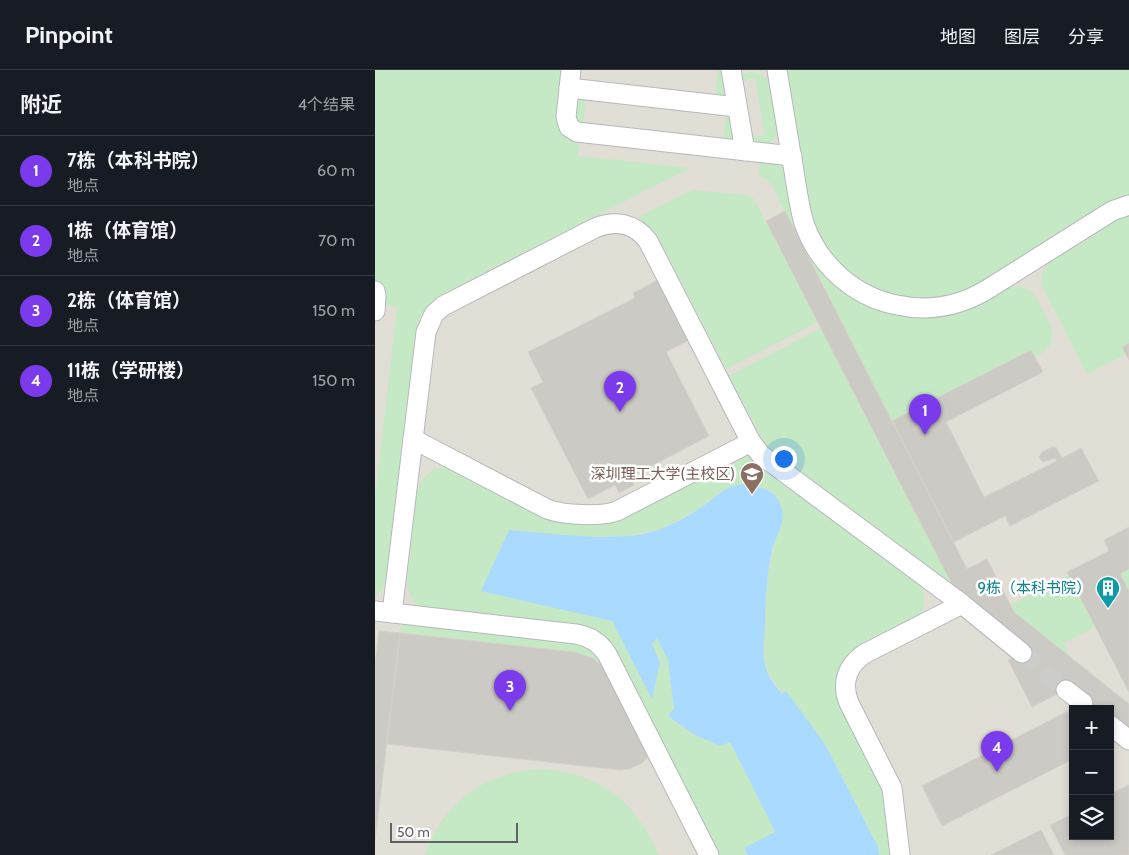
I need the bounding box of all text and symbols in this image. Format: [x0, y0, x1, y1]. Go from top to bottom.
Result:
text: Pinpoint [25, 20, 113, 49]
text: 地图 [940, 26, 976, 48]
text: 图层 [1004, 26, 1040, 48]
text: 分享 [1068, 26, 1104, 48]
text: 附近 [20, 92, 62, 117]
text: 4个结果 [298, 95, 355, 114]
text: 7栋（本科书院） [67, 149, 210, 172]
text: 1 [33, 161, 39, 180]
text: 60 m [317, 161, 355, 180]
text: 地点 [67, 176, 99, 195]
text: 1栋（体育馆） [67, 219, 188, 242]
text: 2 [32, 231, 40, 250]
text: 70 m [318, 231, 355, 250]
text: 地点 [67, 246, 99, 265]
text: 2栋（体育馆） [67, 289, 191, 312]
text: 3 [32, 301, 40, 320]
text: 150 m [312, 301, 355, 320]
text: 地点 [67, 316, 99, 335]
text: 11栋（学研楼） [67, 359, 195, 382]
text: 4 [31, 371, 41, 390]
text: 150 m [312, 371, 355, 390]
pin: 2 [604, 371, 636, 412]
text: 地点 [67, 386, 99, 405]
pin: 1 [909, 394, 941, 435]
your location [771, 446, 797, 472]
school or university icon: 深圳理工大学(主校区) [739, 461, 765, 495]
place label: 深圳理工大学(主校区) [591, 465, 735, 483]
building icon: 9栋（本科书院） [1095, 575, 1121, 609]
place label: 9栋（本科书院） [977, 579, 1091, 597]
pin: 3 [494, 670, 526, 711]
map controls [1069, 705, 1114, 840]
button: + [1069, 705, 1114, 750]
pin: 4 [981, 731, 1013, 772]
button: − [1069, 750, 1114, 795]
button: layers [1069, 795, 1114, 840]
scale bar [390, 820, 517, 843]
text: 50 m [397, 823, 430, 841]

